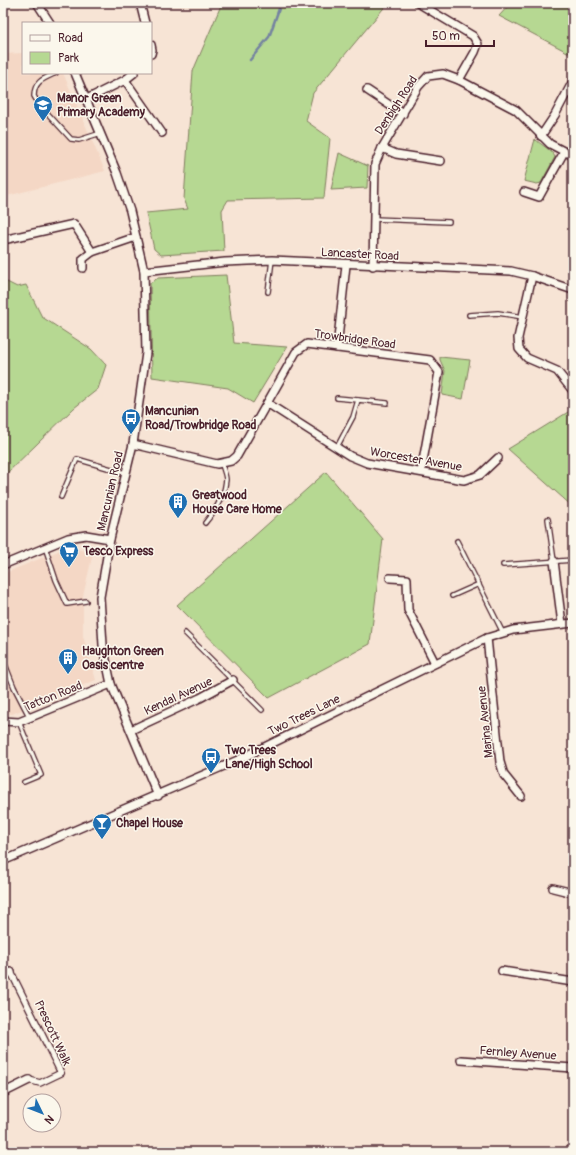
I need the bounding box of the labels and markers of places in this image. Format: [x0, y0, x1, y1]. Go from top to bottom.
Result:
place label: Manor Green Primary Academy [57, 91, 146, 120]
school or university icon: Manor Green Primary Academy [32, 94, 54, 122]
place label: Mancunian Road/Trowbridge Road [145, 404, 257, 433]
bus stop icon: Mancunian Road/Trowbridge Road [120, 407, 142, 435]
place label: Greatwood House Care Home [192, 488, 283, 517]
building icon: Greatwood House Care Home [167, 491, 189, 519]
supermarket icon: Tesco Express [58, 540, 80, 568]
place label: Tesco Express [82, 544, 154, 559]
place label: Haughton Green Oasis centre [82, 644, 164, 673]
building icon: Haughton Green Oasis centre [57, 647, 79, 675]
place label: Two Trees Lane/High School [224, 743, 313, 772]
bus stop icon: Two Trees Lane/High School [200, 746, 222, 774]
bar icon: Chapel House [91, 812, 113, 840]
place label: Chapel House [116, 816, 184, 831]

